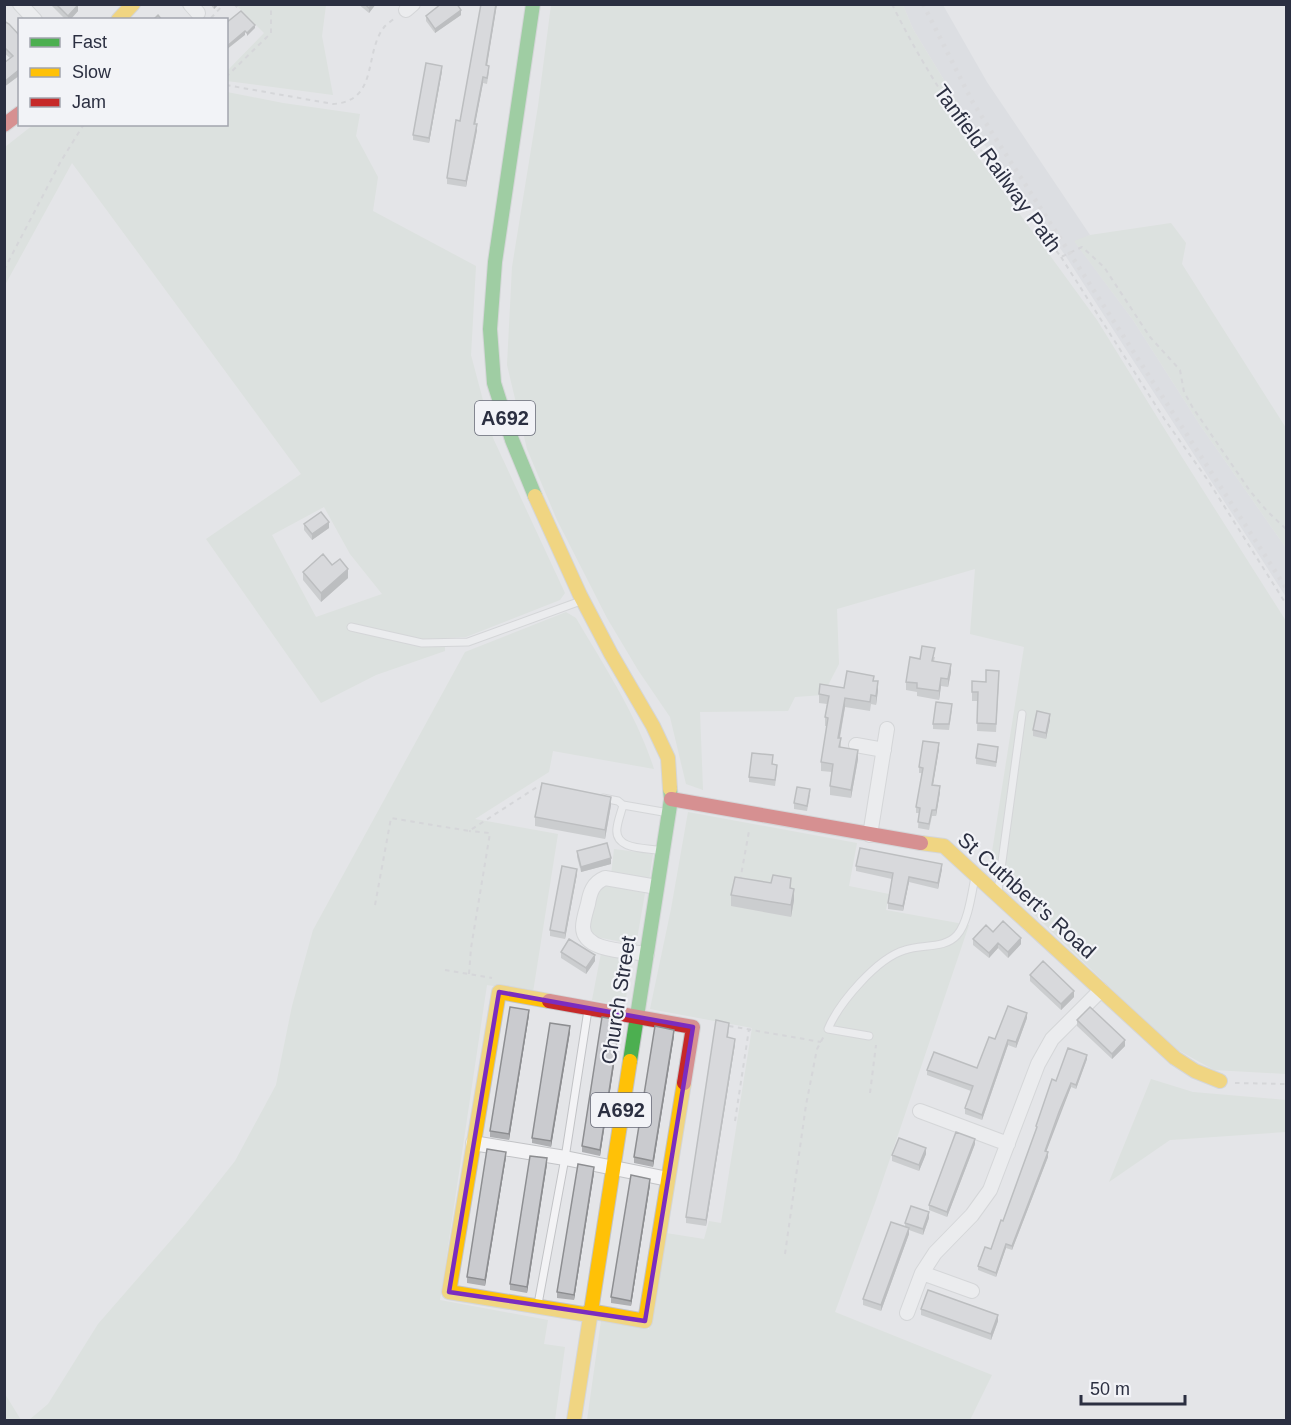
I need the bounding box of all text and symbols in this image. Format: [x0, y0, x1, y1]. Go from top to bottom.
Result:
legend [18, 18, 228, 126]
text: Fast [72, 32, 107, 52]
text: Slow [72, 62, 112, 82]
street label: Tanfield Railway Path [930, 80, 1066, 256]
text: Jam [72, 92, 106, 112]
road number: A692 [475, 401, 535, 435]
street label: St Cuthbert's Road [954, 827, 1100, 963]
street label: Church Street [597, 934, 640, 1066]
road number: A692 [591, 1093, 651, 1127]
scale bar [1081, 1368, 1184, 1406]
text: 50 m [1090, 1379, 1130, 1399]

